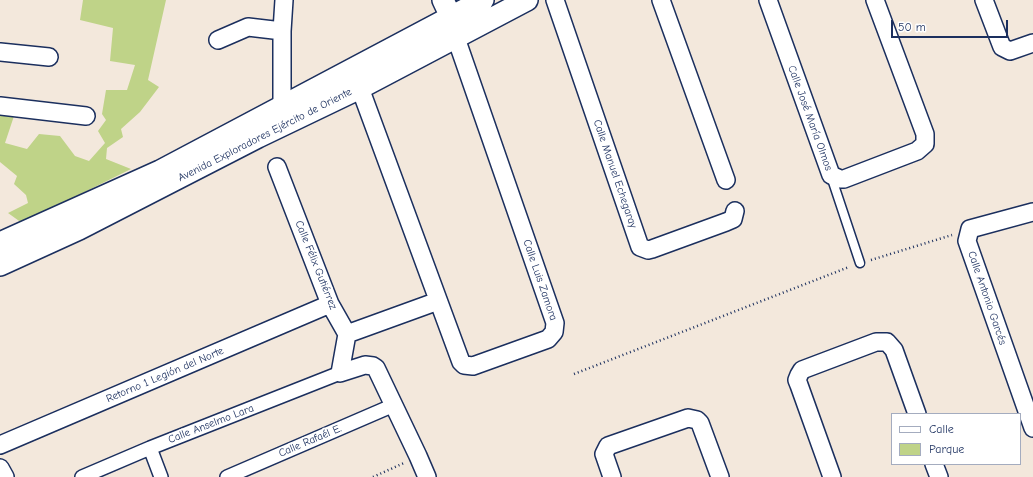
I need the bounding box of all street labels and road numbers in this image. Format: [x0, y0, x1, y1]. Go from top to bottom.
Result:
street label: Calle José María Olmos [785, 64, 835, 172]
street label: Avenida Exploradores Ejército de Oriente [176, 85, 354, 185]
street label: Calle Manuel Echegaray [590, 118, 640, 230]
street label: Calle Félix Gutiérrez [292, 219, 340, 311]
street label: Calle Luis Zamora [520, 238, 560, 322]
street label: Calle Antonio Garcés [965, 249, 1009, 347]
street label: Retorno 1 Legión del Norte [104, 344, 226, 406]
street label: Calle Anselmo Lara [166, 402, 256, 446]
street label: Calle Rafaél E. [277, 422, 343, 460]

